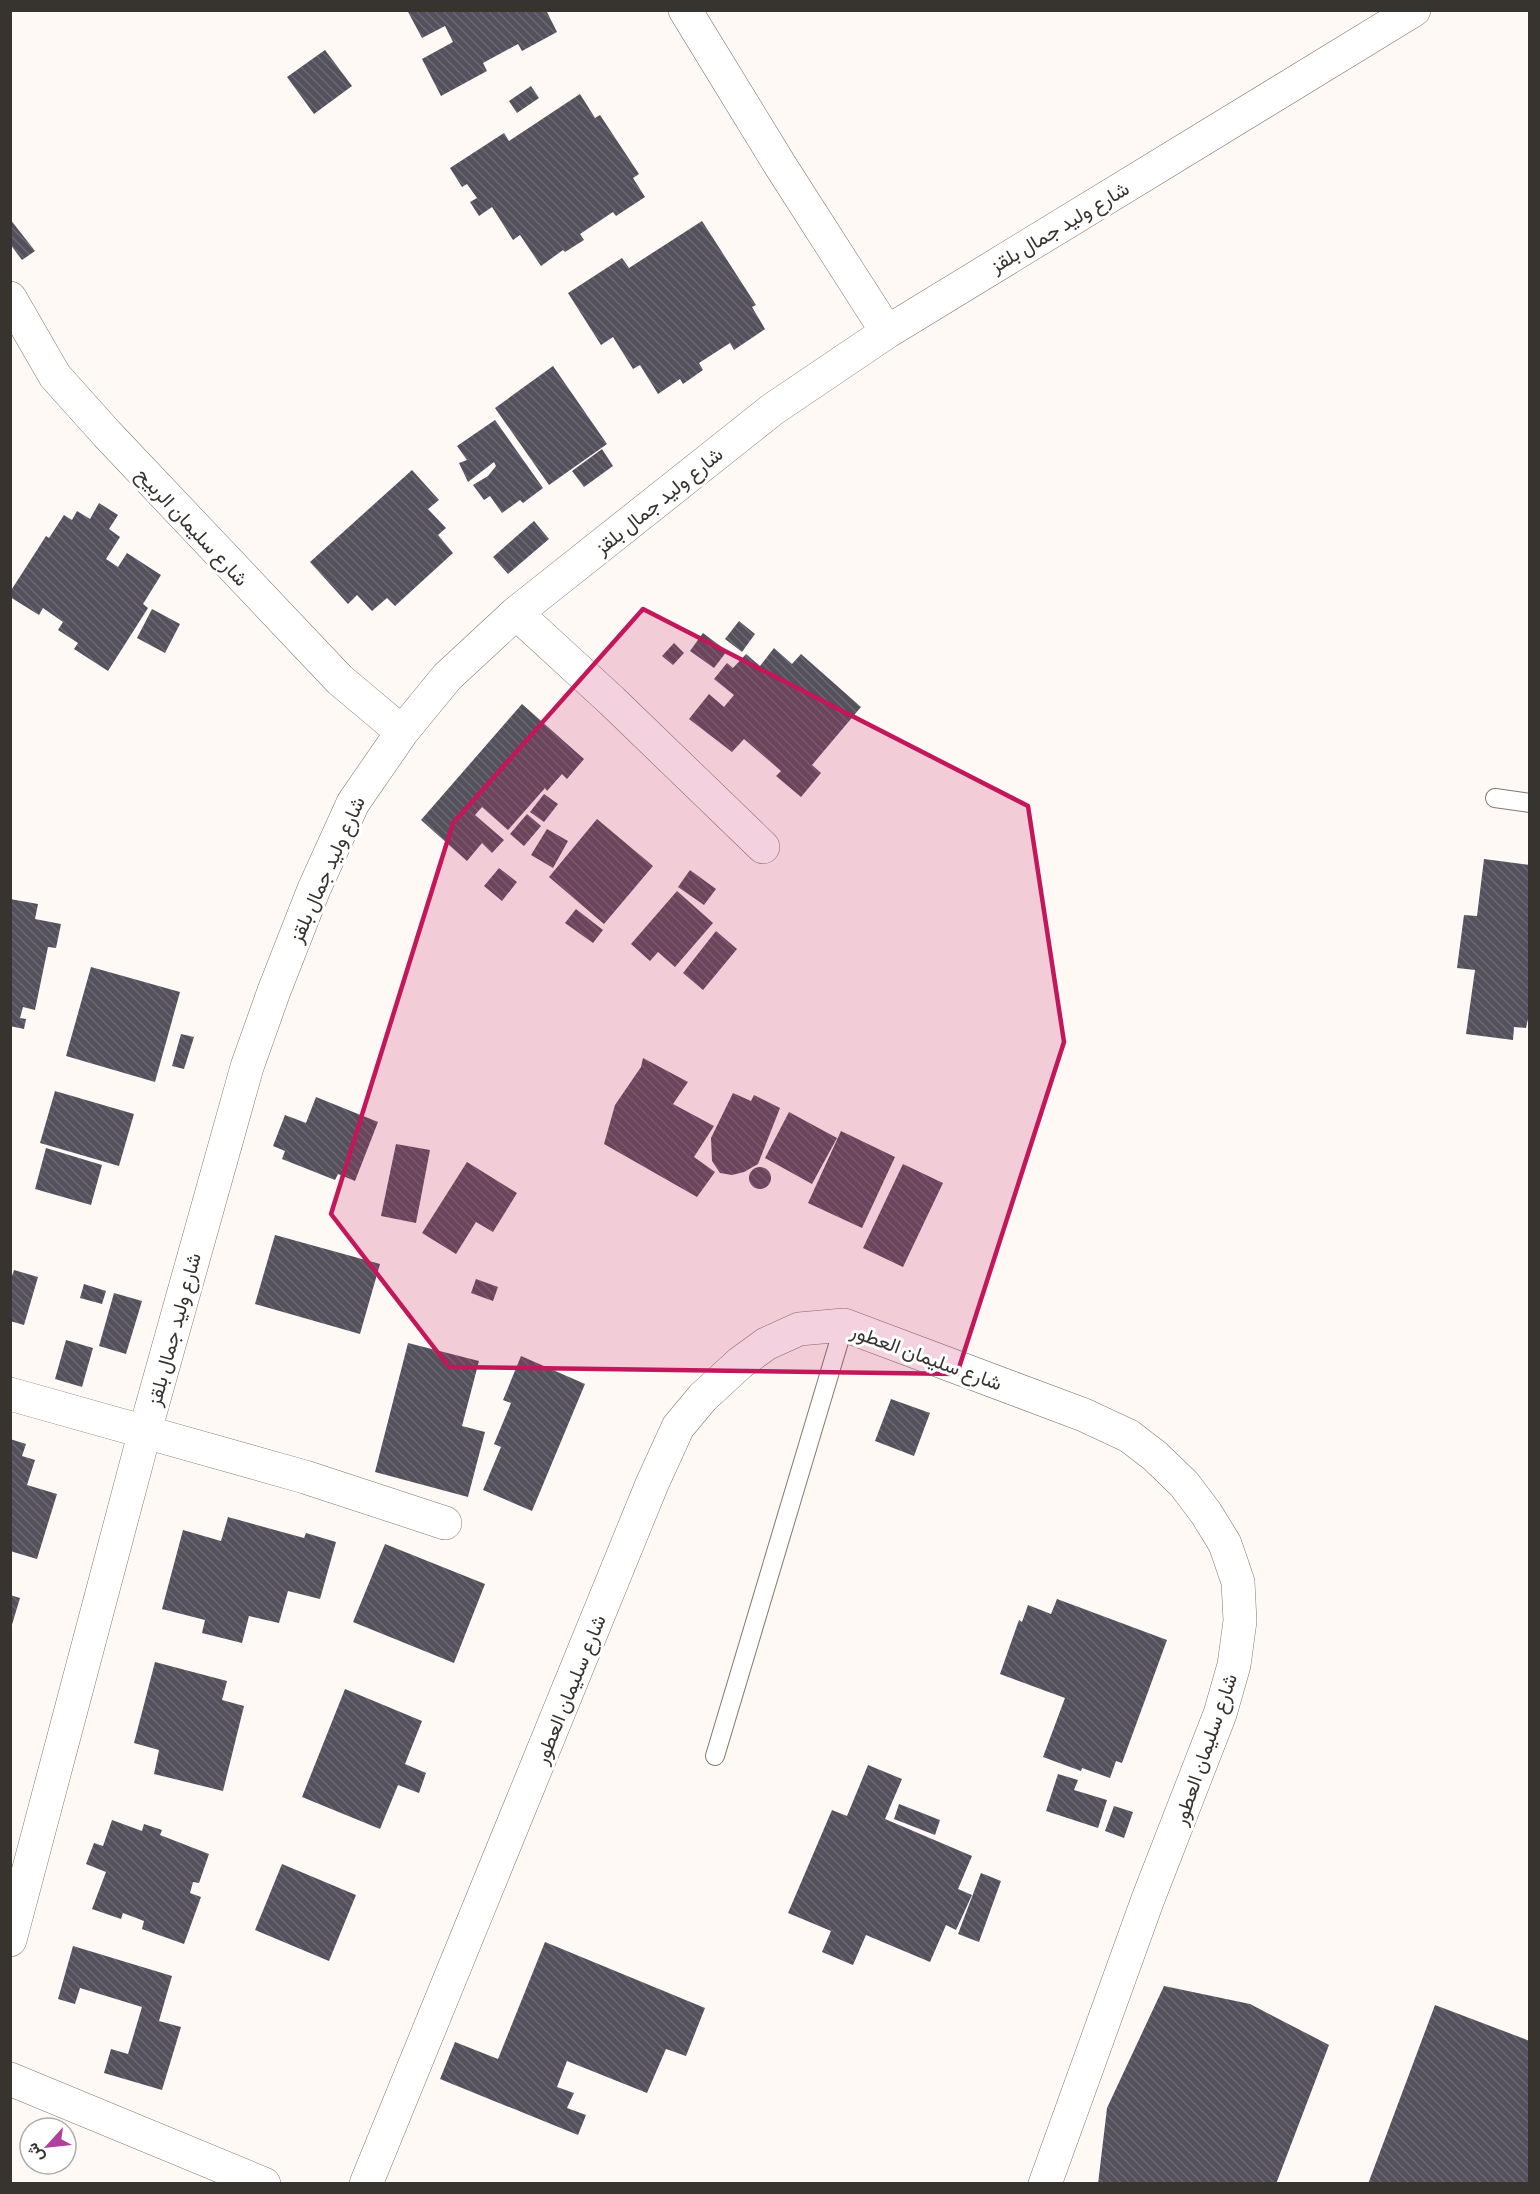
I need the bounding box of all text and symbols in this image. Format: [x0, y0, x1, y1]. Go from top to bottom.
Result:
street label: شارع وليد جمال بلقز [984, 175, 1134, 280]
street label: شارع وليد جمال بلقز [588, 441, 729, 562]
street label: شارع سليمان الربيح [130, 462, 254, 592]
street label: شارع وليد جمال بلقز [283, 792, 372, 948]
street label: شارع وليد جمال بلقز [141, 1250, 208, 1410]
street label: شارع سليمان العطور [846, 1317, 1006, 1397]
street label: شارع سليمان العطور [528, 1611, 613, 1769]
street label: شارع سليمان العطور [1166, 1670, 1244, 1830]
north arrow [18, 2116, 78, 2176]
text: ش [21, 2140, 48, 2166]

